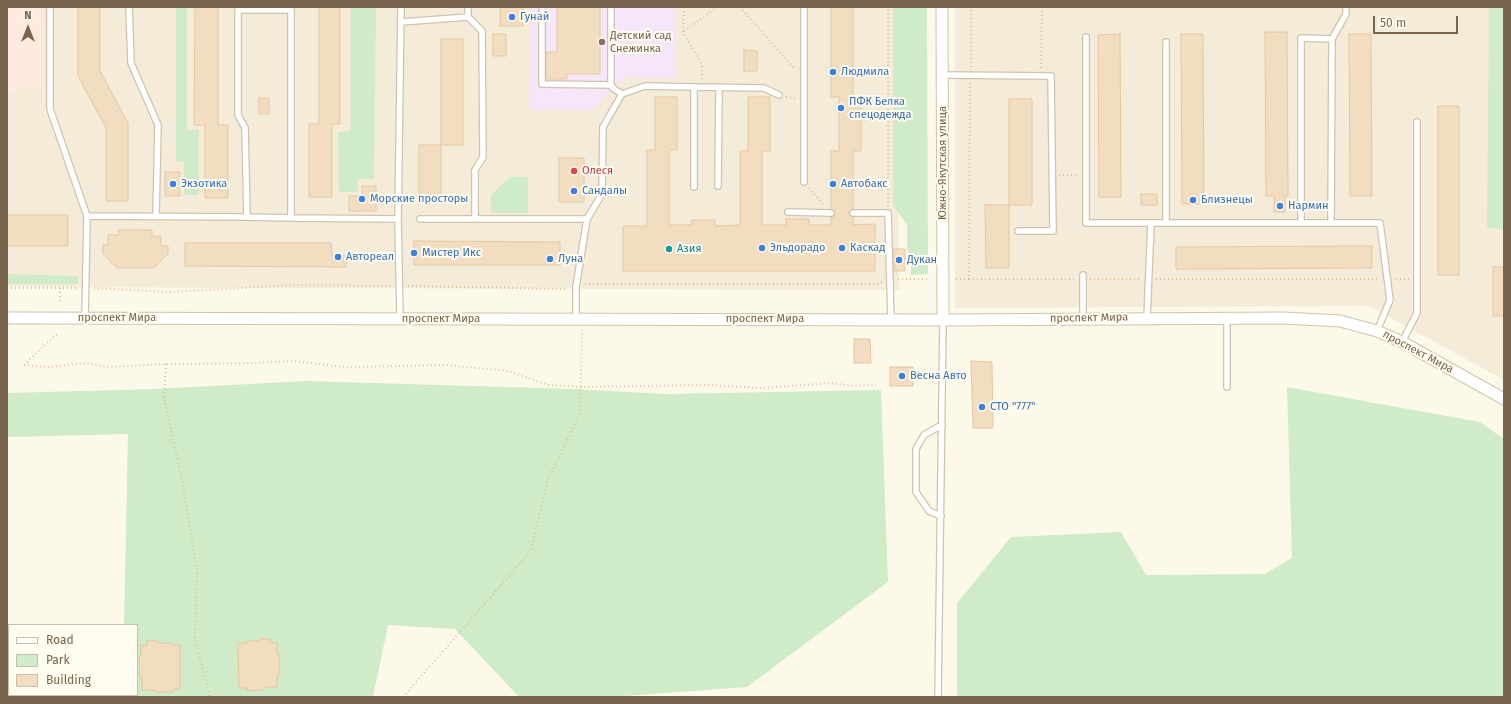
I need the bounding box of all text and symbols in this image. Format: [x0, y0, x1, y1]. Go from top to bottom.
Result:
north arrow [8, 8, 48, 48]
scale bar [1375, 8, 1460, 34]
text: N [24, 9, 32, 22]
place label: Гунай [520, 10, 549, 24]
marker: Гунай [507, 12, 517, 22]
text: 50 m [1380, 16, 1406, 30]
place label: Детский сад Снежинка [610, 29, 671, 55]
marker: Детский сад Снежинка [597, 37, 607, 47]
place label: Людмила [841, 65, 889, 79]
marker: Людмила [828, 67, 838, 77]
place label: ПФК Белка спецодежда [849, 95, 911, 121]
marker: ПФК Белка спецодежда [836, 103, 846, 113]
street label: Южно-Якутская улица [936, 106, 950, 220]
place label: Олеся [582, 164, 613, 178]
marker: Олеся [569, 166, 579, 176]
place label: Экзотика [181, 177, 227, 191]
place label: Автобакс [841, 177, 888, 191]
marker: Экзотика [168, 179, 178, 189]
marker: Автобакс [828, 179, 838, 189]
place label: Сандалы [582, 184, 627, 198]
marker: Сандалы [569, 186, 579, 196]
place label: Морские просторы [370, 192, 468, 206]
place label: Близнецы [1201, 193, 1253, 207]
marker: Морские просторы [357, 194, 367, 204]
marker: Близнецы [1188, 195, 1198, 205]
place label: Нармин [1288, 199, 1329, 213]
marker: Нармин [1275, 201, 1285, 211]
place label: Эльдорадо [770, 241, 825, 255]
place label: Каскад [850, 241, 885, 255]
place label: Азия [677, 242, 701, 256]
marker: Эльдорадо [757, 243, 767, 253]
marker: Каскад [837, 243, 847, 253]
marker: Азия [664, 244, 674, 254]
place label: Мистер Икс [422, 246, 481, 260]
marker: Мистер Икс [409, 248, 419, 258]
place label: Автореал [346, 250, 394, 264]
marker: Автореал [333, 252, 343, 262]
place label: Луна [558, 252, 583, 266]
place label: Дукан [907, 253, 937, 267]
marker: Луна [545, 254, 555, 264]
marker: Дукан [894, 255, 904, 265]
street label: проспект Мира [78, 311, 156, 325]
street label: проспект Мира [1050, 311, 1128, 325]
street label: проспект Мира [402, 312, 480, 326]
street label: проспект Мира [726, 312, 804, 326]
street label: проспект Мира [1380, 328, 1456, 376]
place label: Весна Авто [910, 369, 967, 383]
marker: Весна Авто [897, 371, 907, 381]
place label: СТО "777" [990, 400, 1036, 414]
marker: СТО "777" [977, 402, 987, 412]
legend [8, 624, 138, 696]
text: Road [46, 633, 74, 647]
text: Park [46, 653, 70, 667]
text: Building [46, 673, 91, 687]

